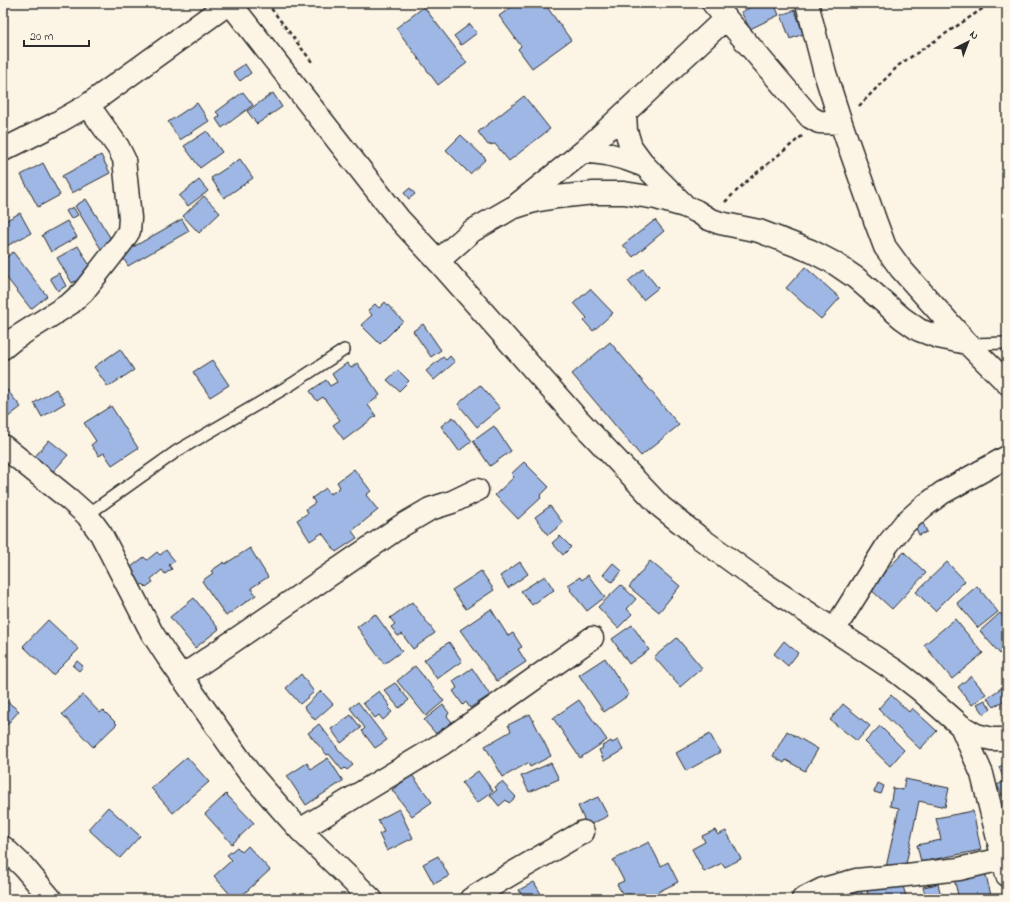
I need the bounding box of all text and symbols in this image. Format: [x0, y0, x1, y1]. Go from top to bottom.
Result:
scale bar [24, 22, 89, 48]
north arrow [948, 22, 988, 62]
text: N [966, 27, 982, 44]
text: 20 m [30, 28, 53, 46]

